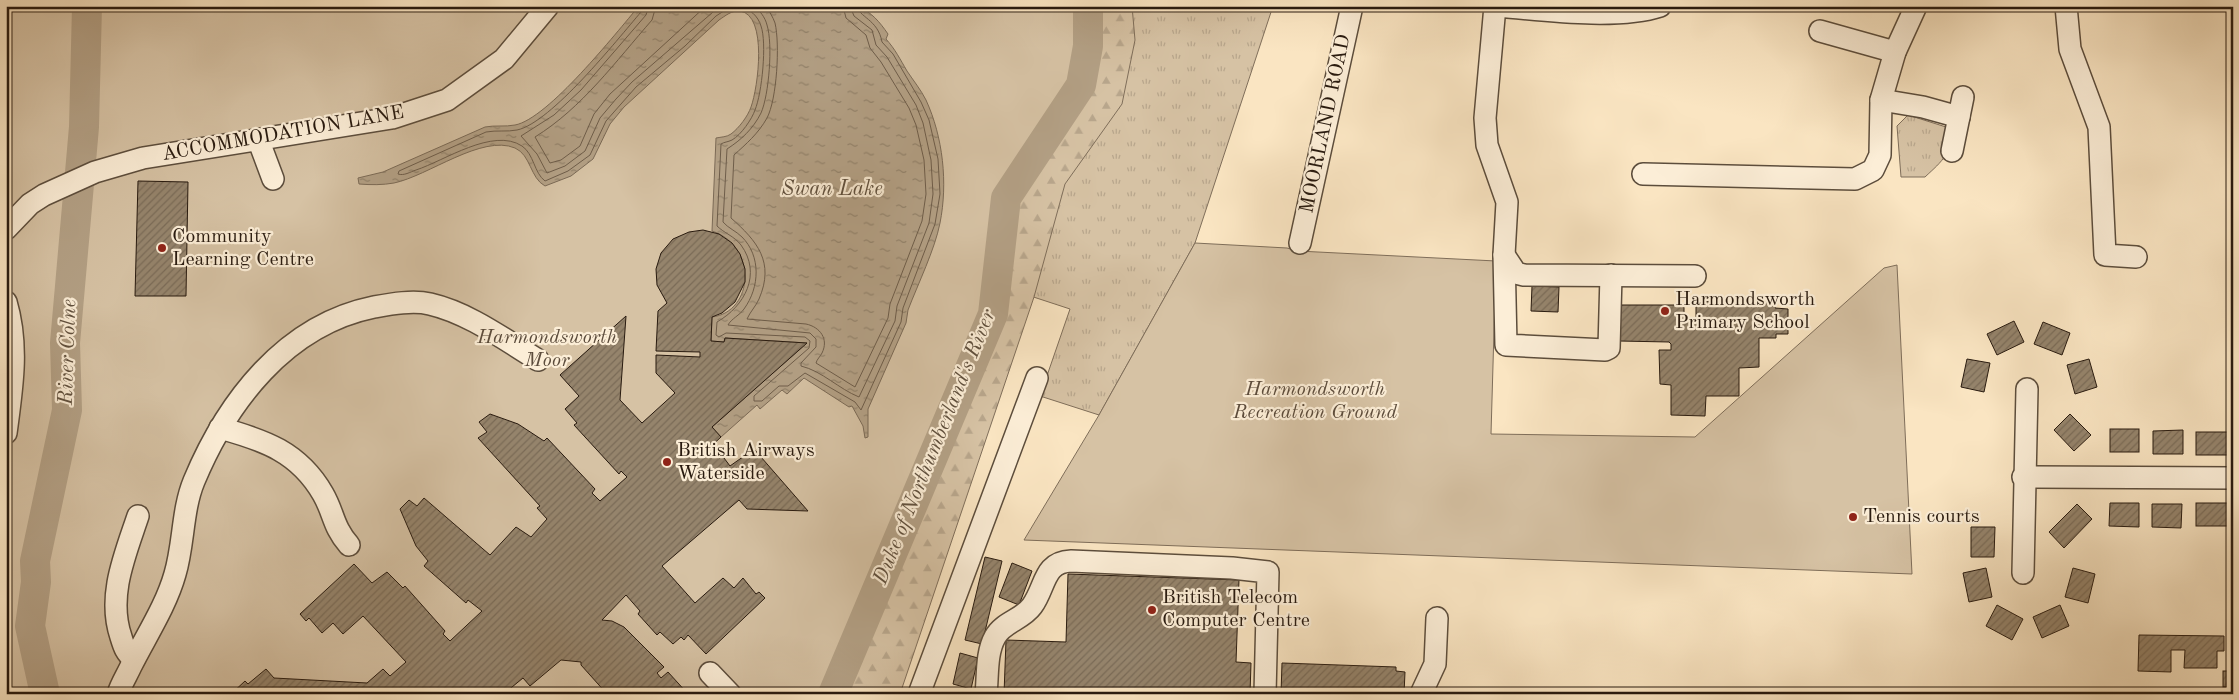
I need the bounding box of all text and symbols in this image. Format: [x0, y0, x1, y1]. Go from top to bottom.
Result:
street label: MOORLAND ROAD [1297, 33, 1355, 215]
street label: ACCOMMODATION LANE [160, 103, 406, 165]
water label: Swan Lake [781, 179, 883, 200]
place label: Community Learning Centre [172, 227, 314, 270]
marker: Community Learning Centre [156, 242, 168, 254]
place label: Harmondsworth Primary School [1675, 290, 1815, 333]
water label: River Colne [56, 299, 80, 406]
marker: Harmondsworth Primary School [1659, 305, 1671, 317]
water label: Duke of Northumberland's River [870, 306, 1000, 588]
park label: Harmondsworth Moor [476, 328, 617, 371]
park label: Harmondsworth Recreation Ground [1232, 380, 1397, 423]
place label: British Airways Waterside [677, 441, 815, 484]
marker: British Airways Waterside [661, 456, 673, 468]
place label: Tennis courts [1863, 507, 1980, 527]
marker: Tennis courts [1847, 511, 1859, 523]
place label: British Telecom Computer Centre [1162, 588, 1310, 631]
marker: British Telecom Computer Centre [1146, 604, 1158, 616]

